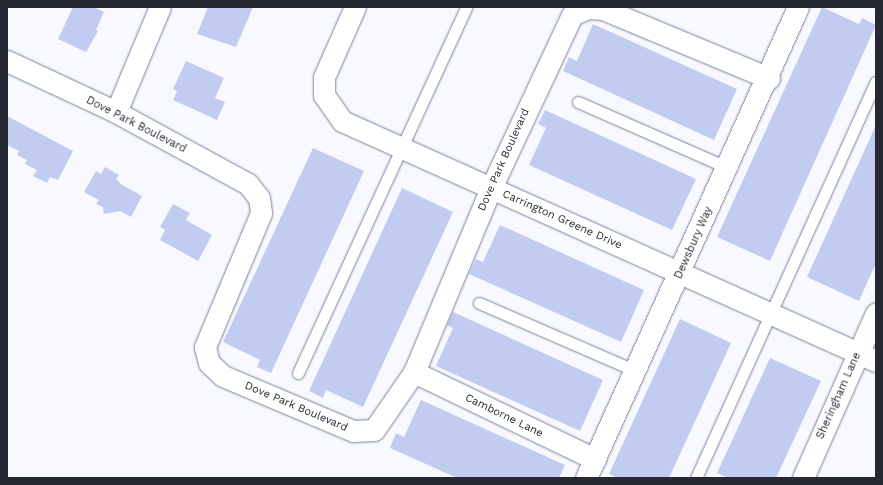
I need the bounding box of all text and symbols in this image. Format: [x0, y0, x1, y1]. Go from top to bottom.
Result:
street label: Dove Park Boulevard [84, 94, 188, 156]
street label: Dove Park Boulevard [475, 107, 533, 213]
street label: Carrington Greene Drive [500, 188, 624, 252]
street label: Dewsbury Way [672, 205, 716, 281]
street label: Sheringham Lane [814, 351, 864, 441]
street label: Dove Park Boulevard [242, 379, 350, 435]
street label: Camborne Lane [463, 391, 545, 441]

